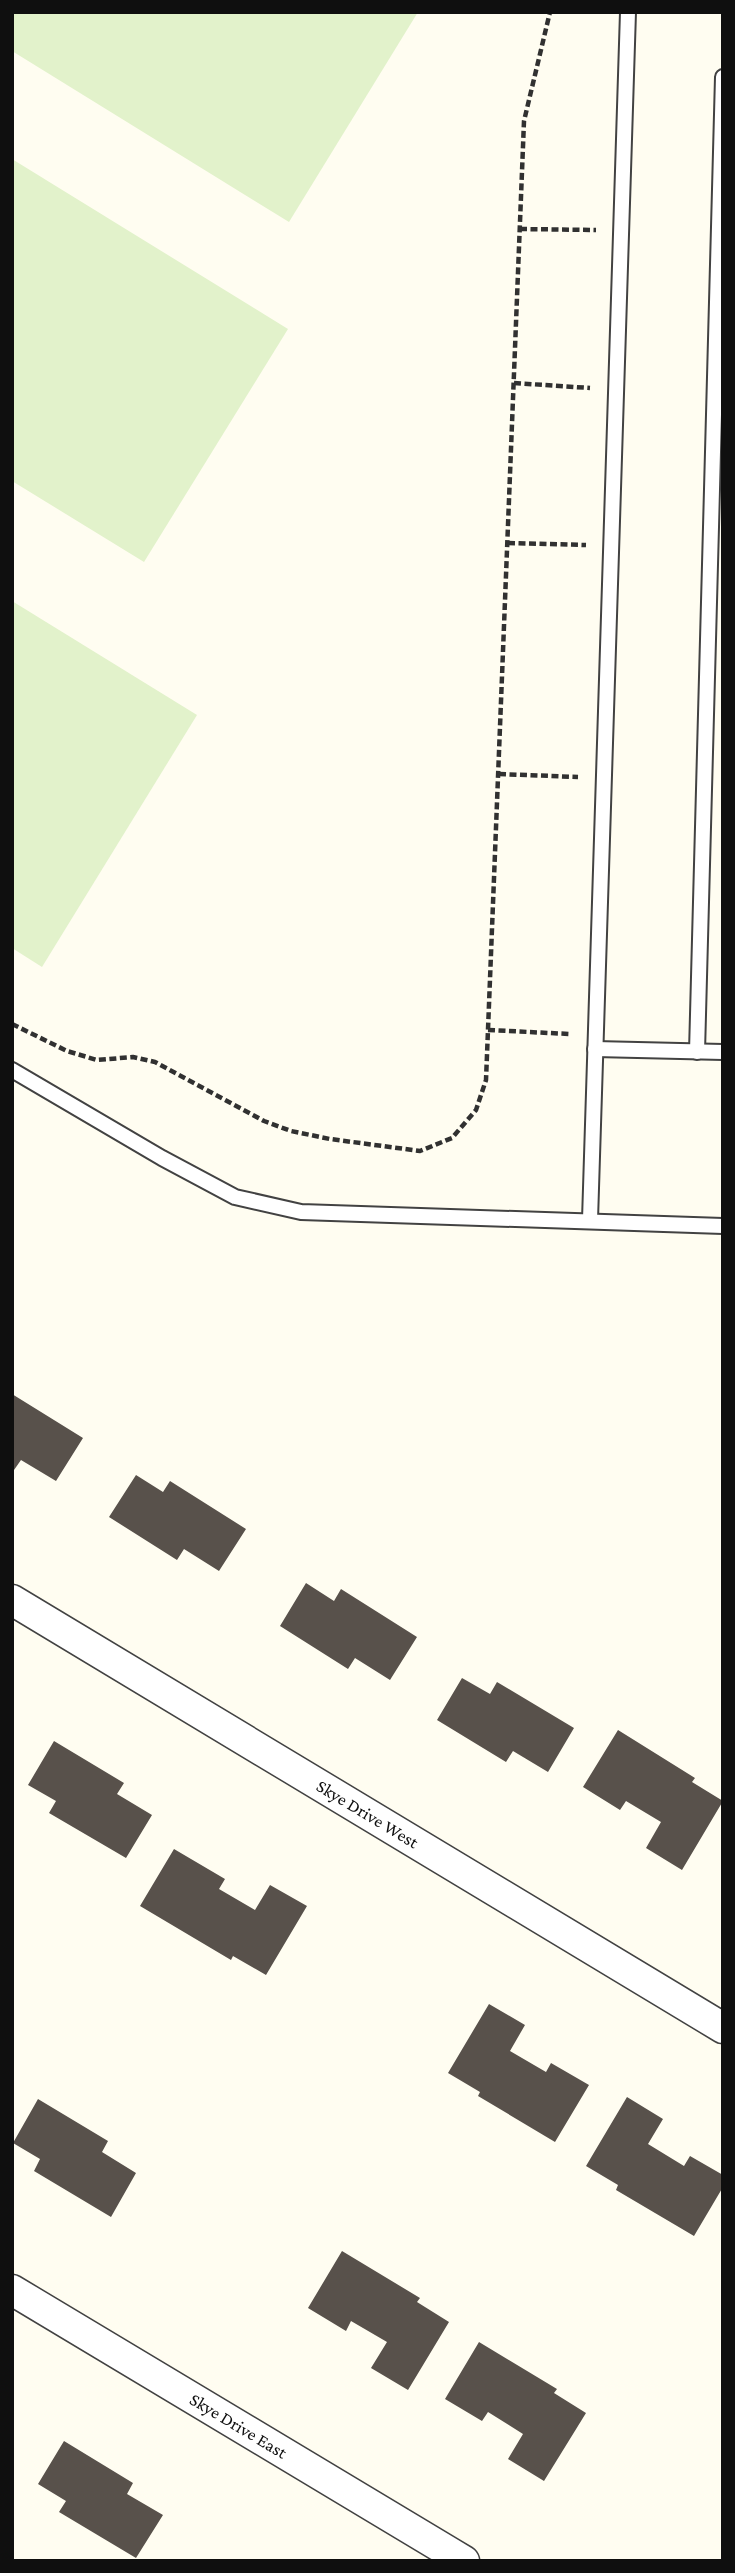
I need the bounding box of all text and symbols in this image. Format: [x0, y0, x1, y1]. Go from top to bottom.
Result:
street label: Skye Drive West [313, 1776, 423, 1853]
street label: Skye Drive East [186, 2389, 292, 2463]

